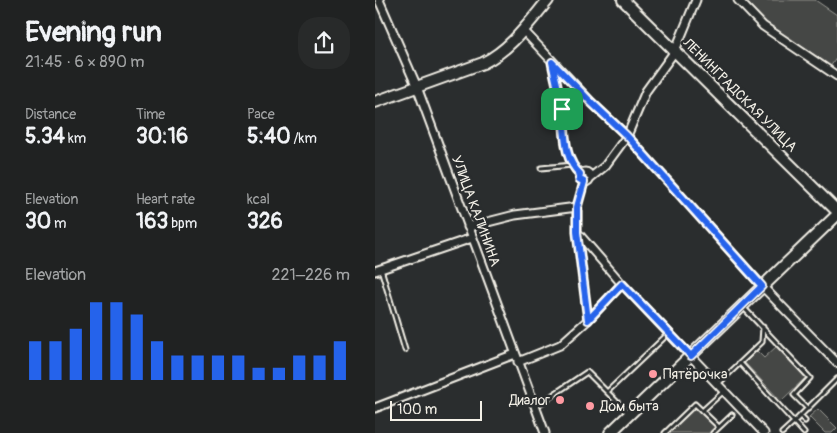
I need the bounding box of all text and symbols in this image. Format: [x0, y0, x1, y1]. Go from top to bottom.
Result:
text: Evening run [25, 15, 162, 50]
button: share [298, 17, 350, 69]
street label: ЛЕНИНГРАДСКАЯ УЛИЦА [679, 34, 800, 155]
text: 21:45 · 6 × 890 m [25, 52, 145, 72]
pin [541, 88, 583, 130]
icon: arrive [548, 95, 576, 123]
text: Distance [25, 106, 76, 123]
text: Time [136, 106, 165, 123]
text: Pace [247, 106, 275, 123]
text: 5.34 [25, 123, 65, 150]
text: 30:16 [136, 123, 188, 150]
text: 5:40 [247, 123, 291, 150]
text: km [65, 130, 86, 147]
text: /km [291, 130, 317, 147]
street label: УЛИЦА КАЛИНИНА [448, 153, 504, 269]
text: Elevation [25, 191, 78, 208]
text: Heart rate [136, 191, 195, 208]
text: kcal [247, 191, 270, 208]
text: 30 [25, 208, 51, 235]
text: 163 [136, 208, 168, 235]
text: 326 [247, 208, 283, 235]
text: m [51, 215, 67, 232]
text: bpm [168, 215, 197, 232]
text: Elevation [25, 265, 86, 285]
text: 221–226 m [272, 265, 350, 285]
place label: Пятёрочка [663, 366, 727, 383]
marker: Пятёрочка [647, 368, 659, 380]
place label: Диалог [508, 392, 550, 409]
marker: Диалог [554, 394, 566, 406]
scale bar [390, 398, 483, 421]
place label: Дом быта [599, 398, 659, 415]
marker: Дом быта [584, 400, 596, 412]
text: 100 m [397, 401, 437, 418]

